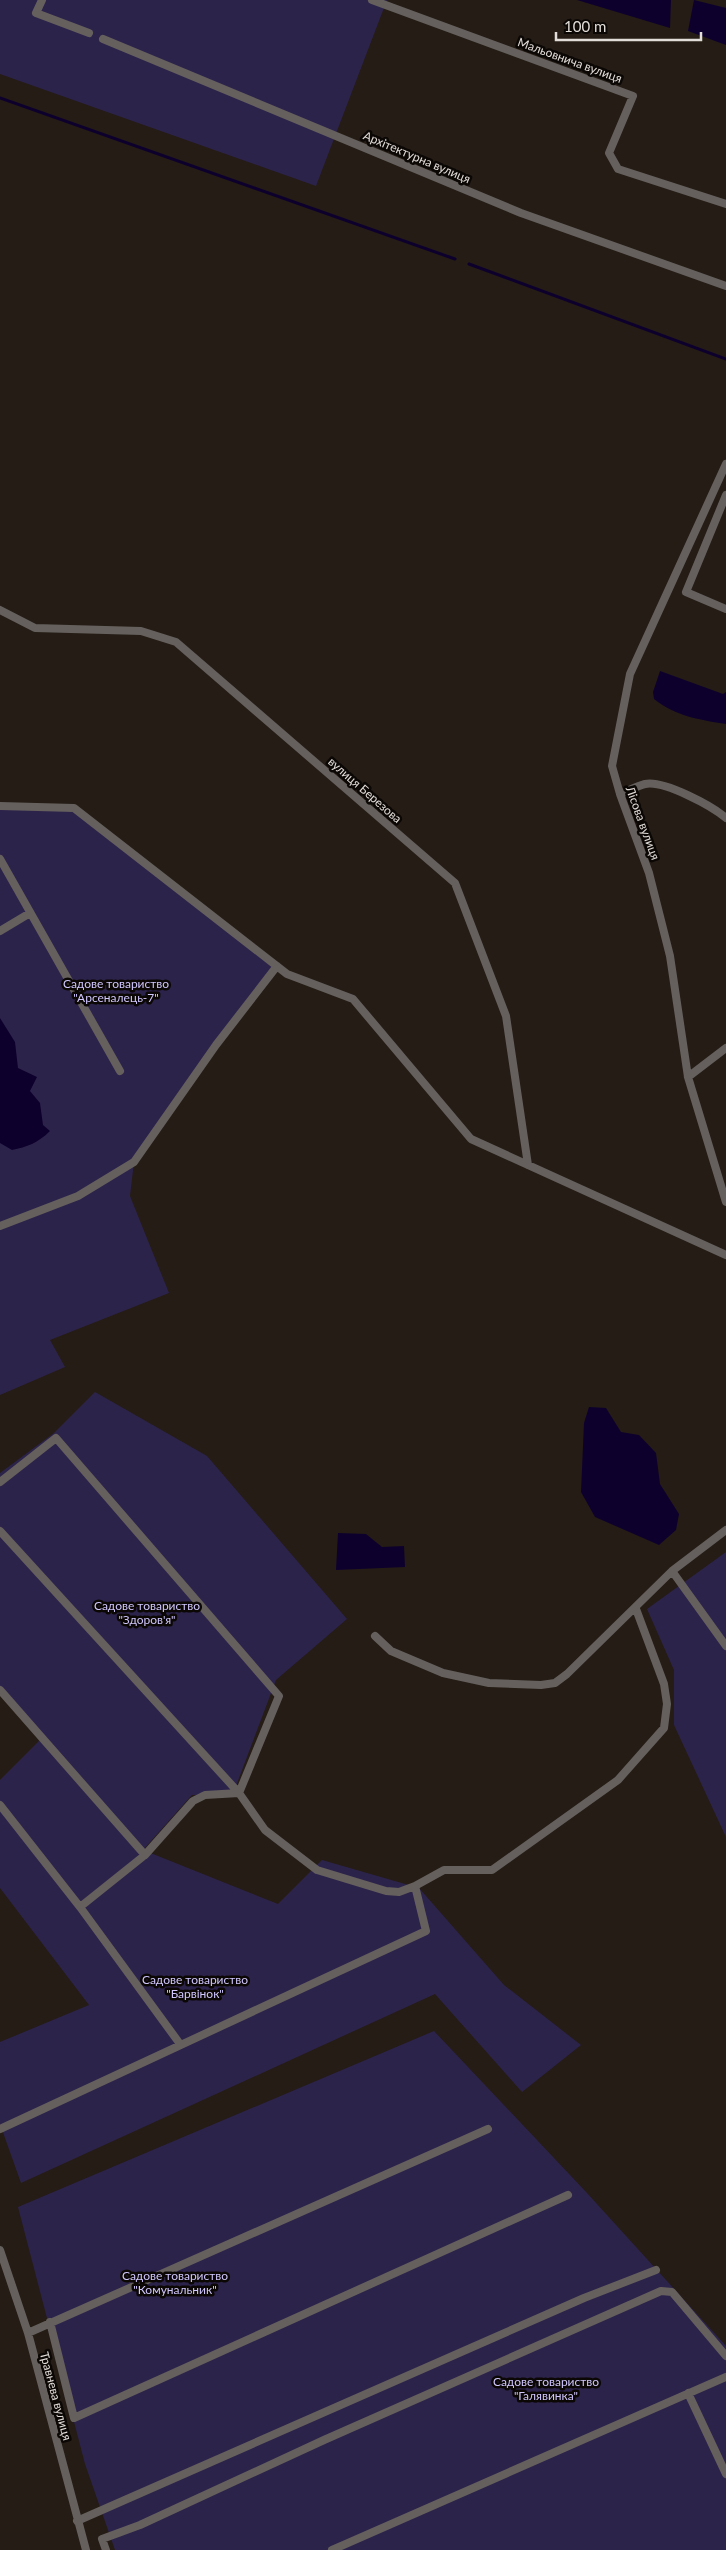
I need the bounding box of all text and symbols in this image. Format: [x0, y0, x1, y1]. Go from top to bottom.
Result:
scale bar [556, 10, 701, 42]
text: 100 m [564, 17, 606, 35]
street label: Мальовнича вулиця [516, 34, 624, 86]
street label: Архітектурна вулиця [361, 128, 473, 186]
street label: вулиця Березова [325, 754, 405, 826]
street label: Лісова вулиця [622, 783, 663, 862]
park label: Садове товариство "Арсеналець-7" [63, 976, 169, 1005]
park label: Садове товариство "Здоров'я" [94, 1598, 200, 1627]
park label: Садове товариство "Барвінок" [142, 1972, 248, 2001]
park label: Садове товариство "Комунальник" [122, 2268, 228, 2297]
street label: Травнева вулиця [37, 2350, 75, 2442]
park label: Садове товариство "Галявинка" [493, 2374, 599, 2403]

